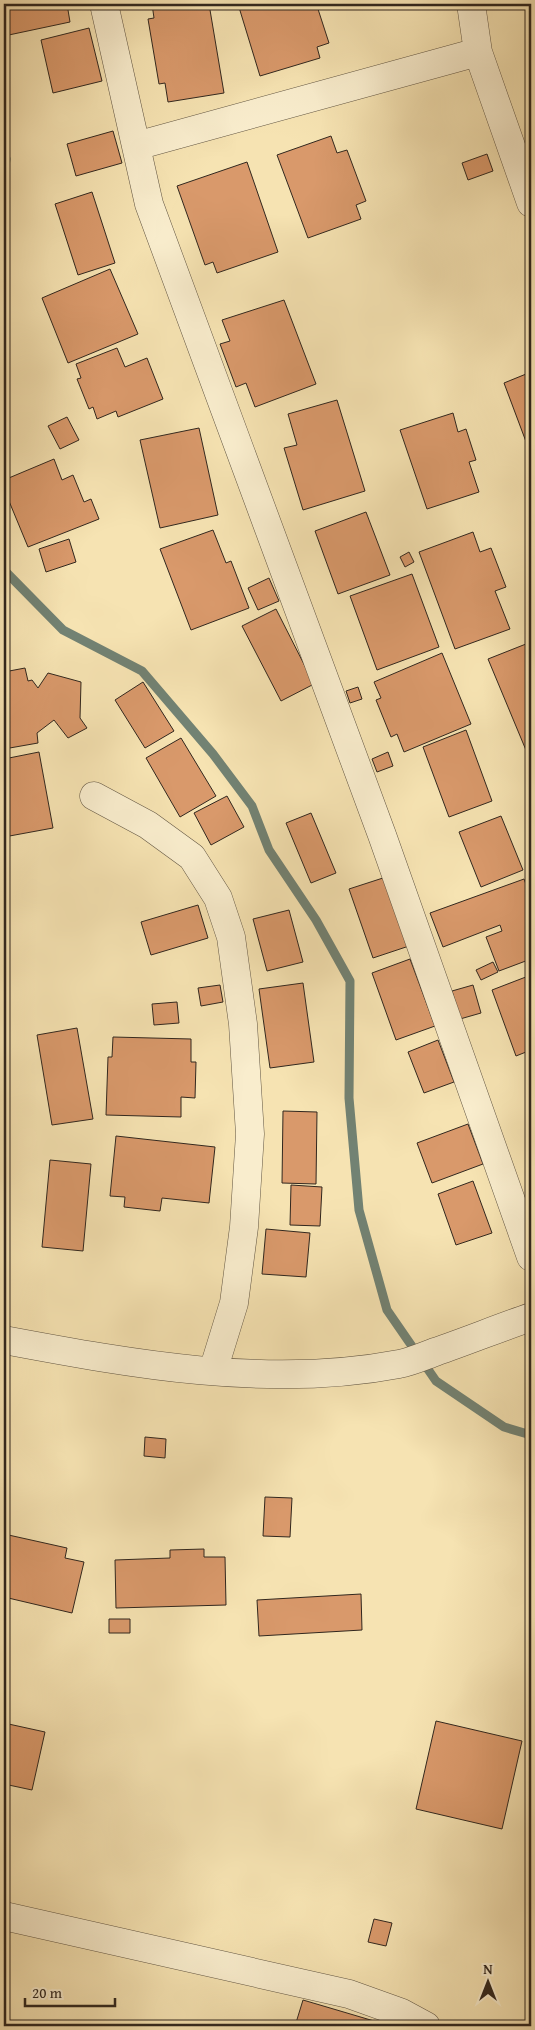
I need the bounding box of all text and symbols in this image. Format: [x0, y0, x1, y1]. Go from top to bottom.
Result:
north arrow [462, 1958, 512, 2008]
text: N [483, 1959, 493, 1979]
scale bar [25, 1975, 115, 2007]
text: 20 m [32, 1982, 63, 2003]

